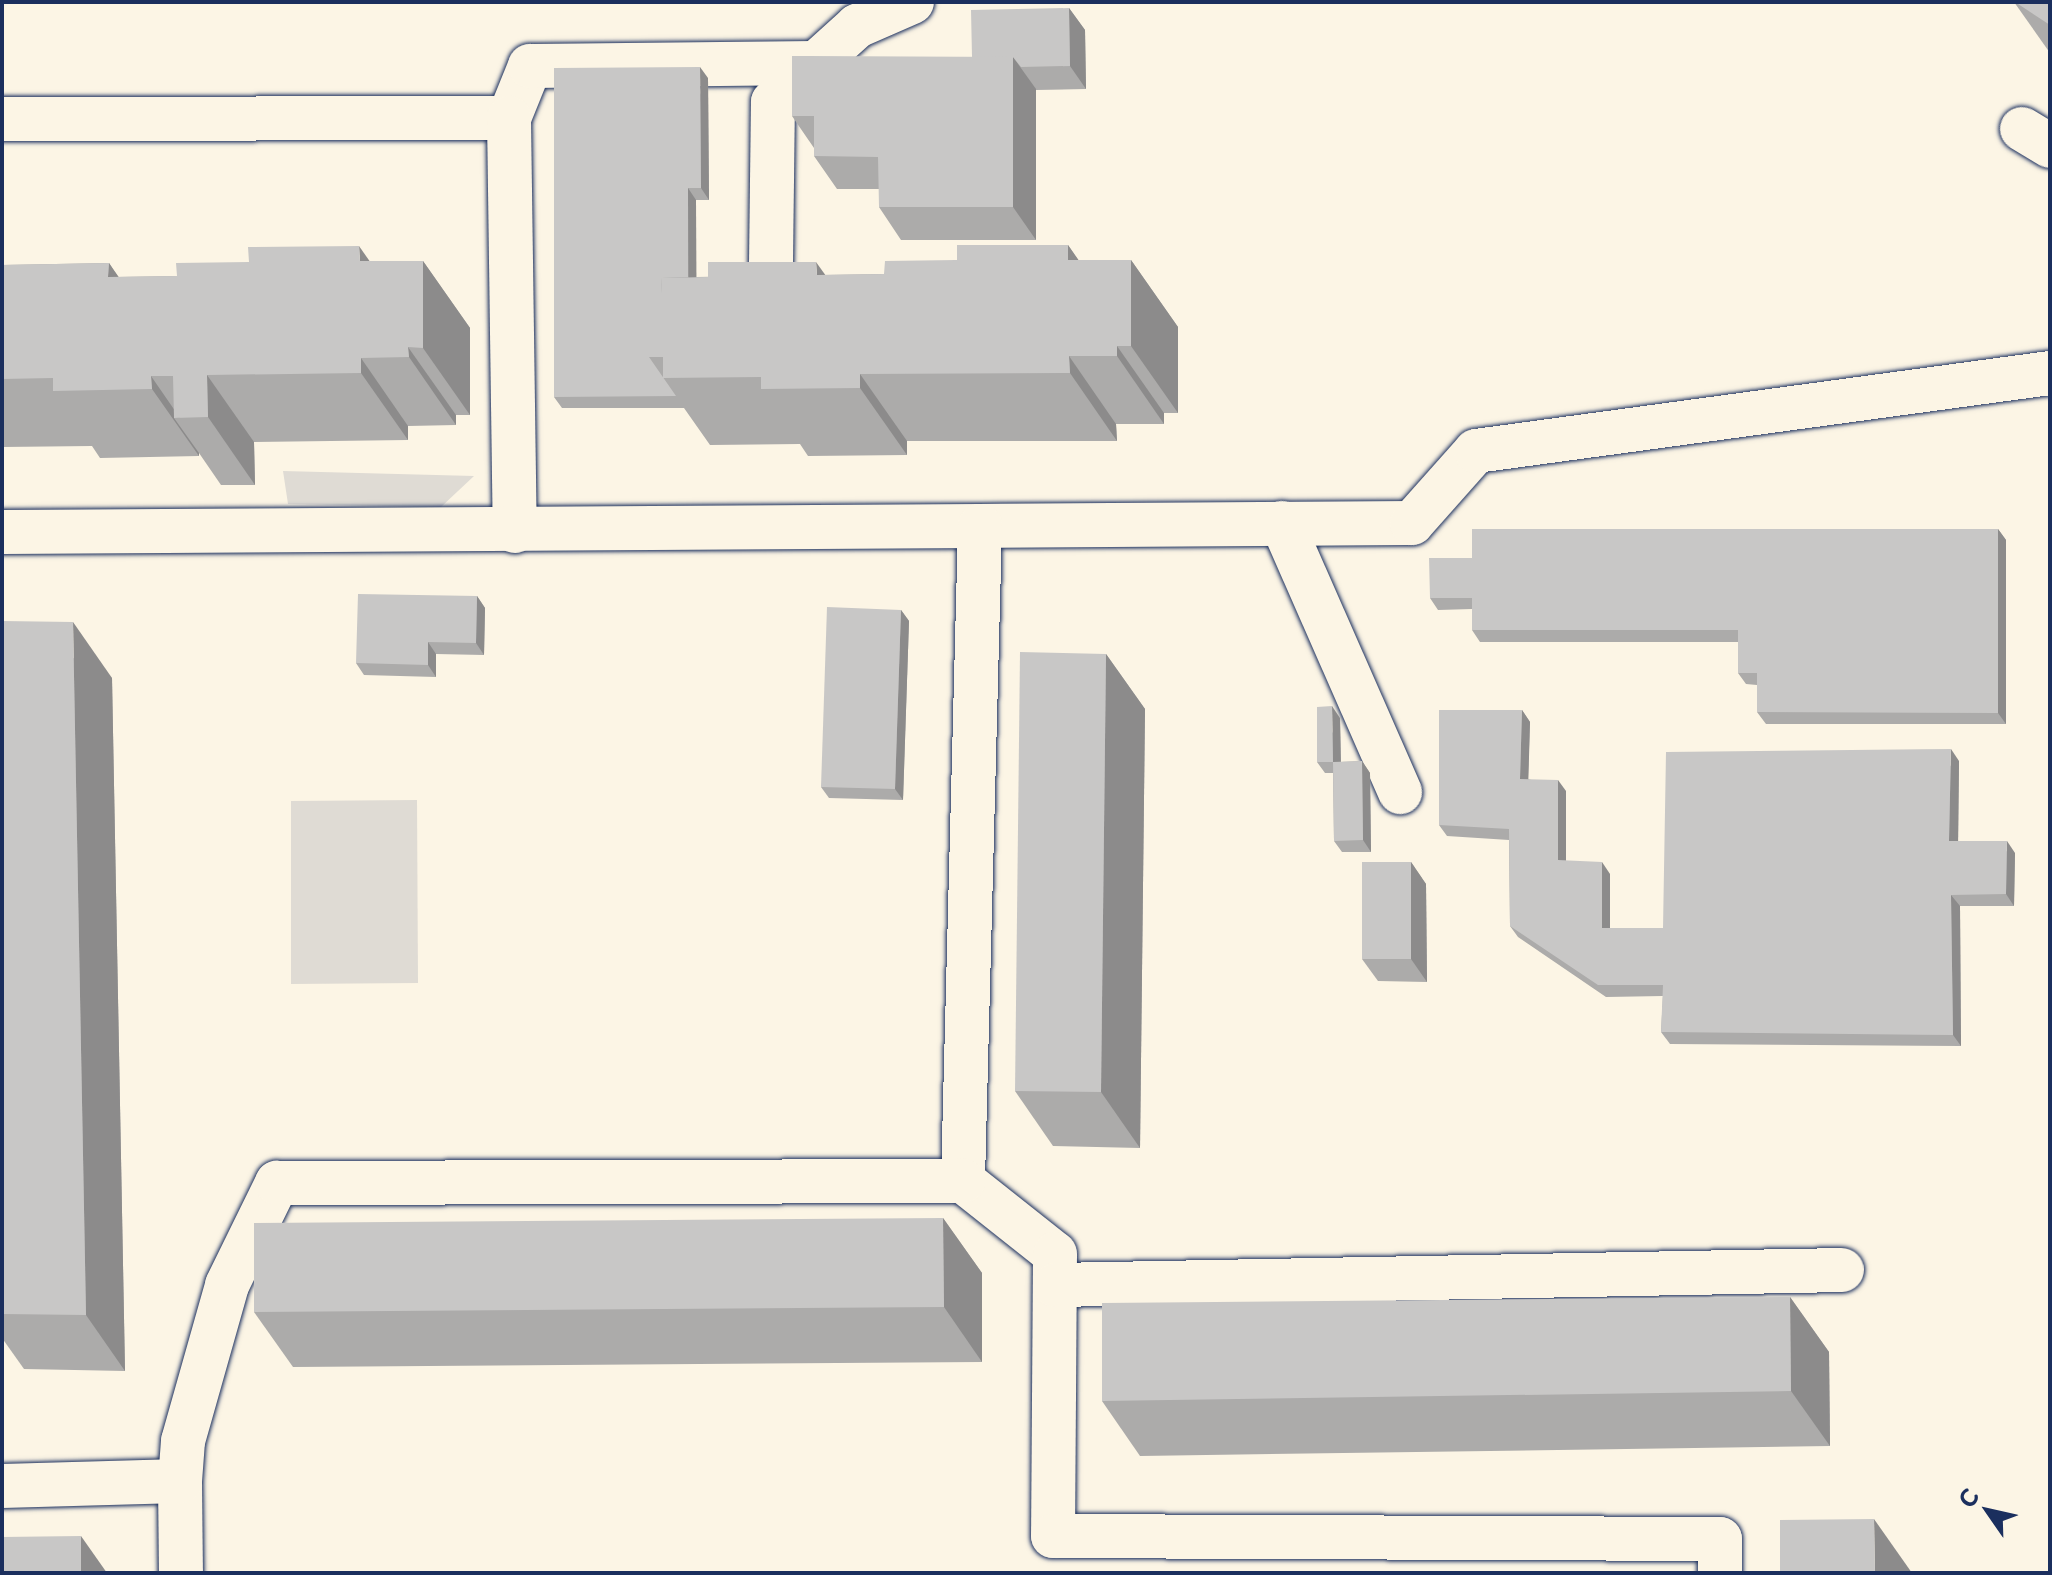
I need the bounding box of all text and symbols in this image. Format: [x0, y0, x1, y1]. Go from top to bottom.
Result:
north arrow [1948, 1471, 2028, 1551]
text: С [1949, 1481, 1986, 1513]

